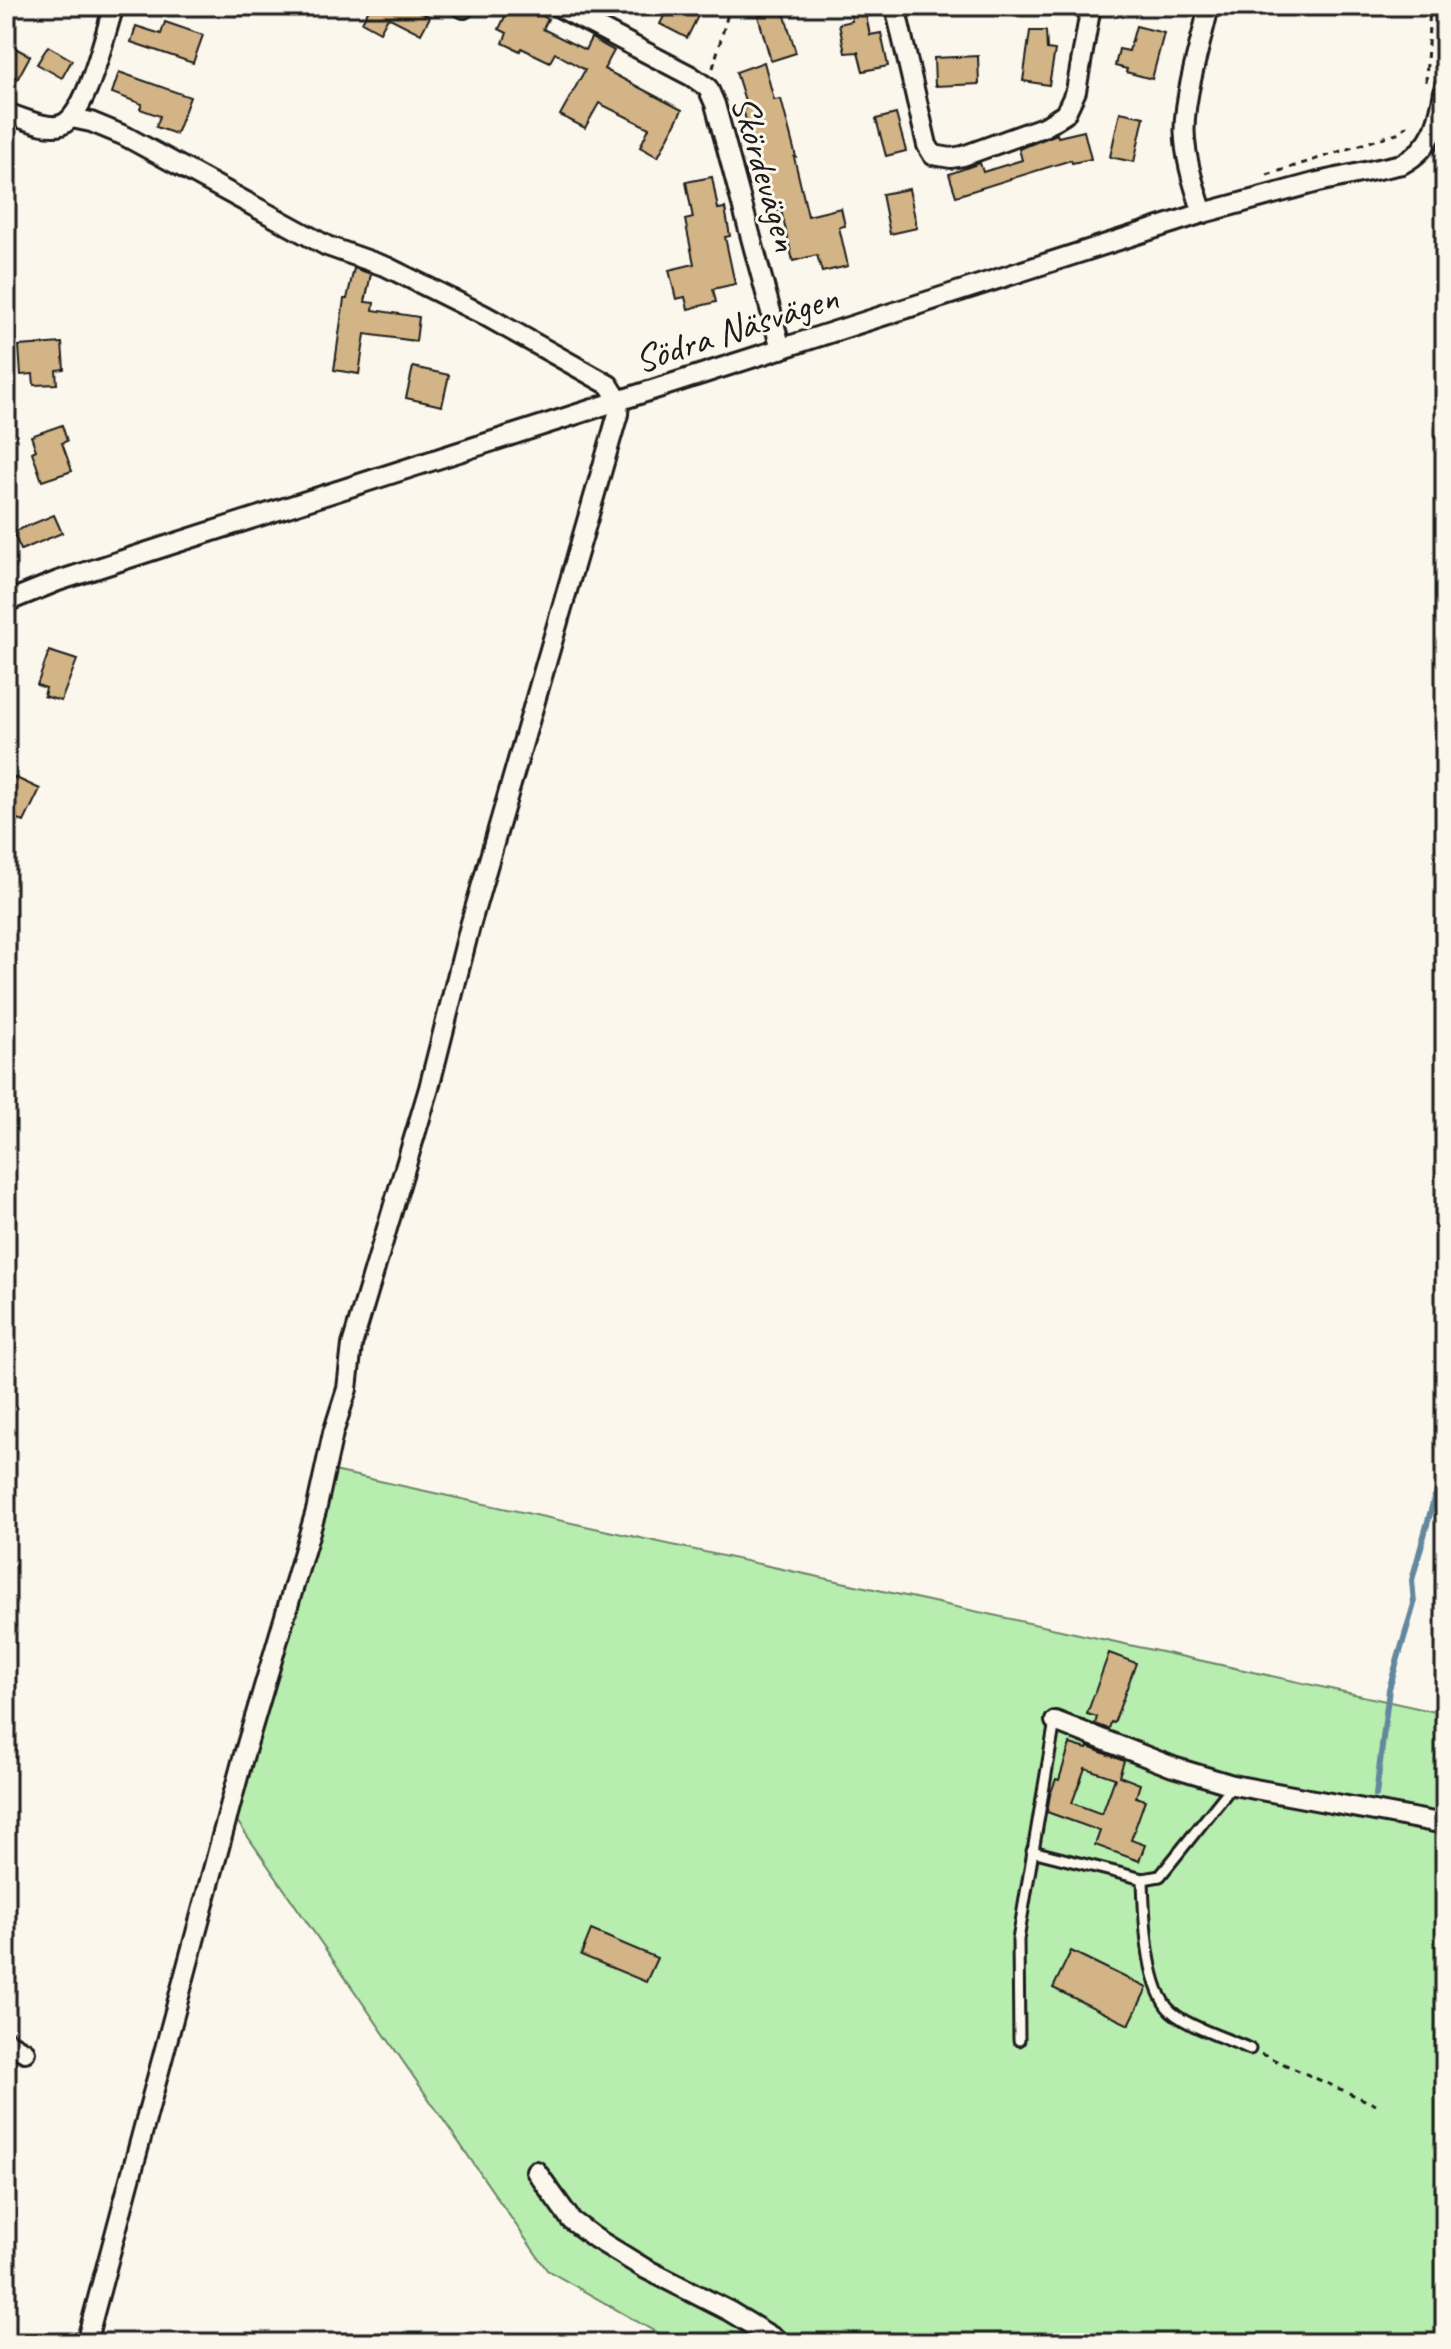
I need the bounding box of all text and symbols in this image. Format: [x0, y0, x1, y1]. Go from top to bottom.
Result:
street label: Skördevägen [721, 90, 810, 257]
street label: Södra Näsvägen [629, 273, 844, 383]

